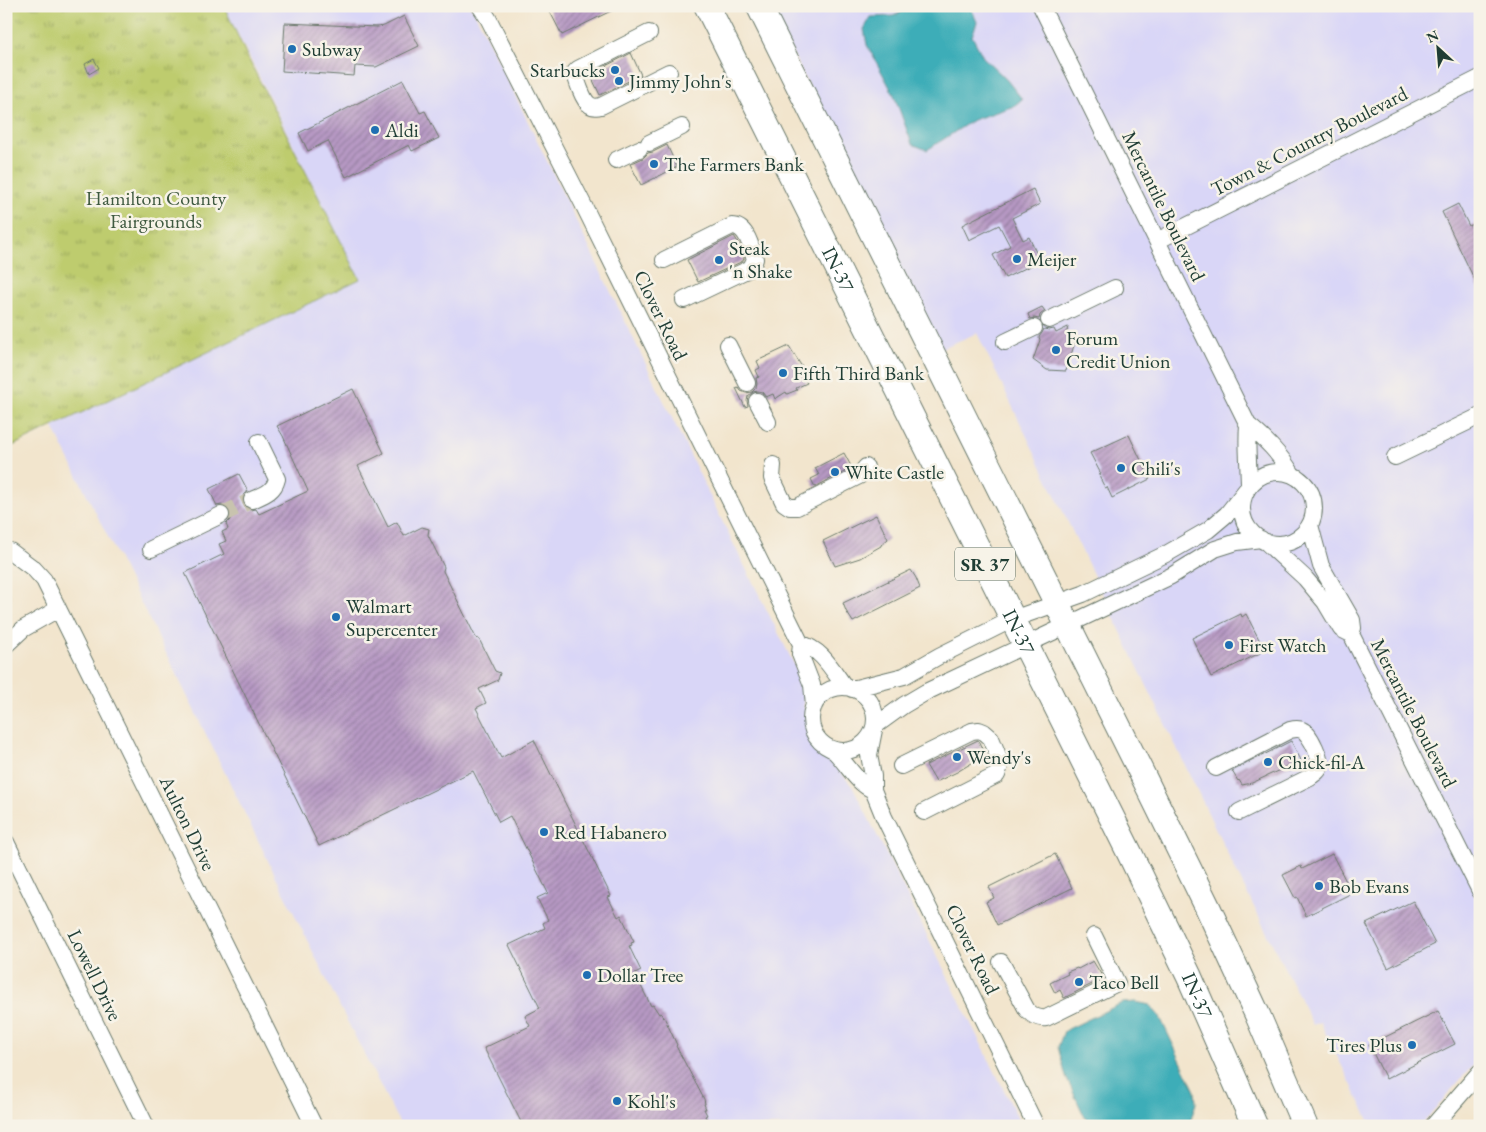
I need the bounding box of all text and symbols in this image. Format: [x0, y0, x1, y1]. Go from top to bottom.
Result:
north arrow [1414, 22, 1464, 72]
text: N [1423, 25, 1442, 47]
place label: Subway [302, 36, 362, 62]
marker: Subway [286, 43, 298, 55]
place label: Starbucks [530, 57, 605, 83]
marker: Starbucks [609, 64, 621, 76]
place label: Jimmy John's [627, 68, 732, 94]
marker: Jimmy John's [613, 75, 625, 87]
street label: Town & Country Boulevard [1206, 80, 1412, 202]
place label: Aldi [384, 117, 419, 143]
marker: Aldi [369, 124, 381, 136]
street label: Mercantile Boulevard [1116, 126, 1212, 286]
place label: The Farmers Bank [664, 151, 805, 177]
marker: The Farmers Bank [648, 158, 660, 170]
park label: Hamilton County Fairgrounds [86, 185, 226, 234]
place label: Steak 'n Shake [729, 235, 793, 284]
street label: IN-37 [816, 242, 861, 296]
place label: Meijer [1027, 246, 1077, 272]
marker: Meijer [1011, 253, 1023, 265]
marker: Steak 'n Shake [713, 254, 725, 266]
street label: Clover Road [628, 266, 694, 365]
place label: Forum Credit Union [1066, 325, 1171, 374]
marker: Forum Credit Union [1050, 344, 1062, 356]
place label: Fifth Third Bank [793, 360, 925, 386]
marker: Fifth Third Bank [777, 367, 789, 379]
place label: Chili's [1131, 455, 1181, 481]
place label: White Castle [845, 459, 944, 485]
marker: Chili's [1115, 462, 1127, 474]
marker: White Castle [829, 466, 841, 478]
road number: SR 37 [955, 548, 1015, 580]
place label: Walmart Supercenter [346, 593, 438, 642]
street label: IN-37 [997, 605, 1041, 659]
marker: Walmart Supercenter [330, 611, 342, 623]
place label: First Watch [1239, 632, 1327, 658]
street label: Mercantile Boulevard [1365, 634, 1463, 793]
marker: First Watch [1223, 639, 1235, 651]
place label: Wendy's [967, 744, 1031, 770]
place label: Chick-fil-A [1278, 749, 1365, 775]
marker: Wendy's [951, 751, 963, 763]
marker: Chick-fil-A [1262, 756, 1274, 768]
street label: Aulton Drive [153, 770, 222, 875]
place label: Red Habanero [554, 819, 667, 845]
marker: Red Habanero [538, 826, 550, 838]
place label: Bob Evans [1329, 873, 1409, 899]
marker: Bob Evans [1313, 880, 1325, 892]
street label: Clover Road [940, 900, 1006, 999]
street label: Lowell Drive [62, 925, 128, 1025]
place label: Dollar Tree [597, 962, 684, 988]
street label: IN-37 [1176, 968, 1219, 1022]
marker: Dollar Tree [581, 969, 593, 981]
place label: Taco Bell [1089, 969, 1159, 995]
marker: Taco Bell [1073, 976, 1085, 988]
place label: Tires Plus [1326, 1032, 1402, 1058]
marker: Tires Plus [1406, 1039, 1418, 1051]
place label: Kohl's [627, 1088, 676, 1114]
marker: Kohl's [611, 1095, 623, 1107]

